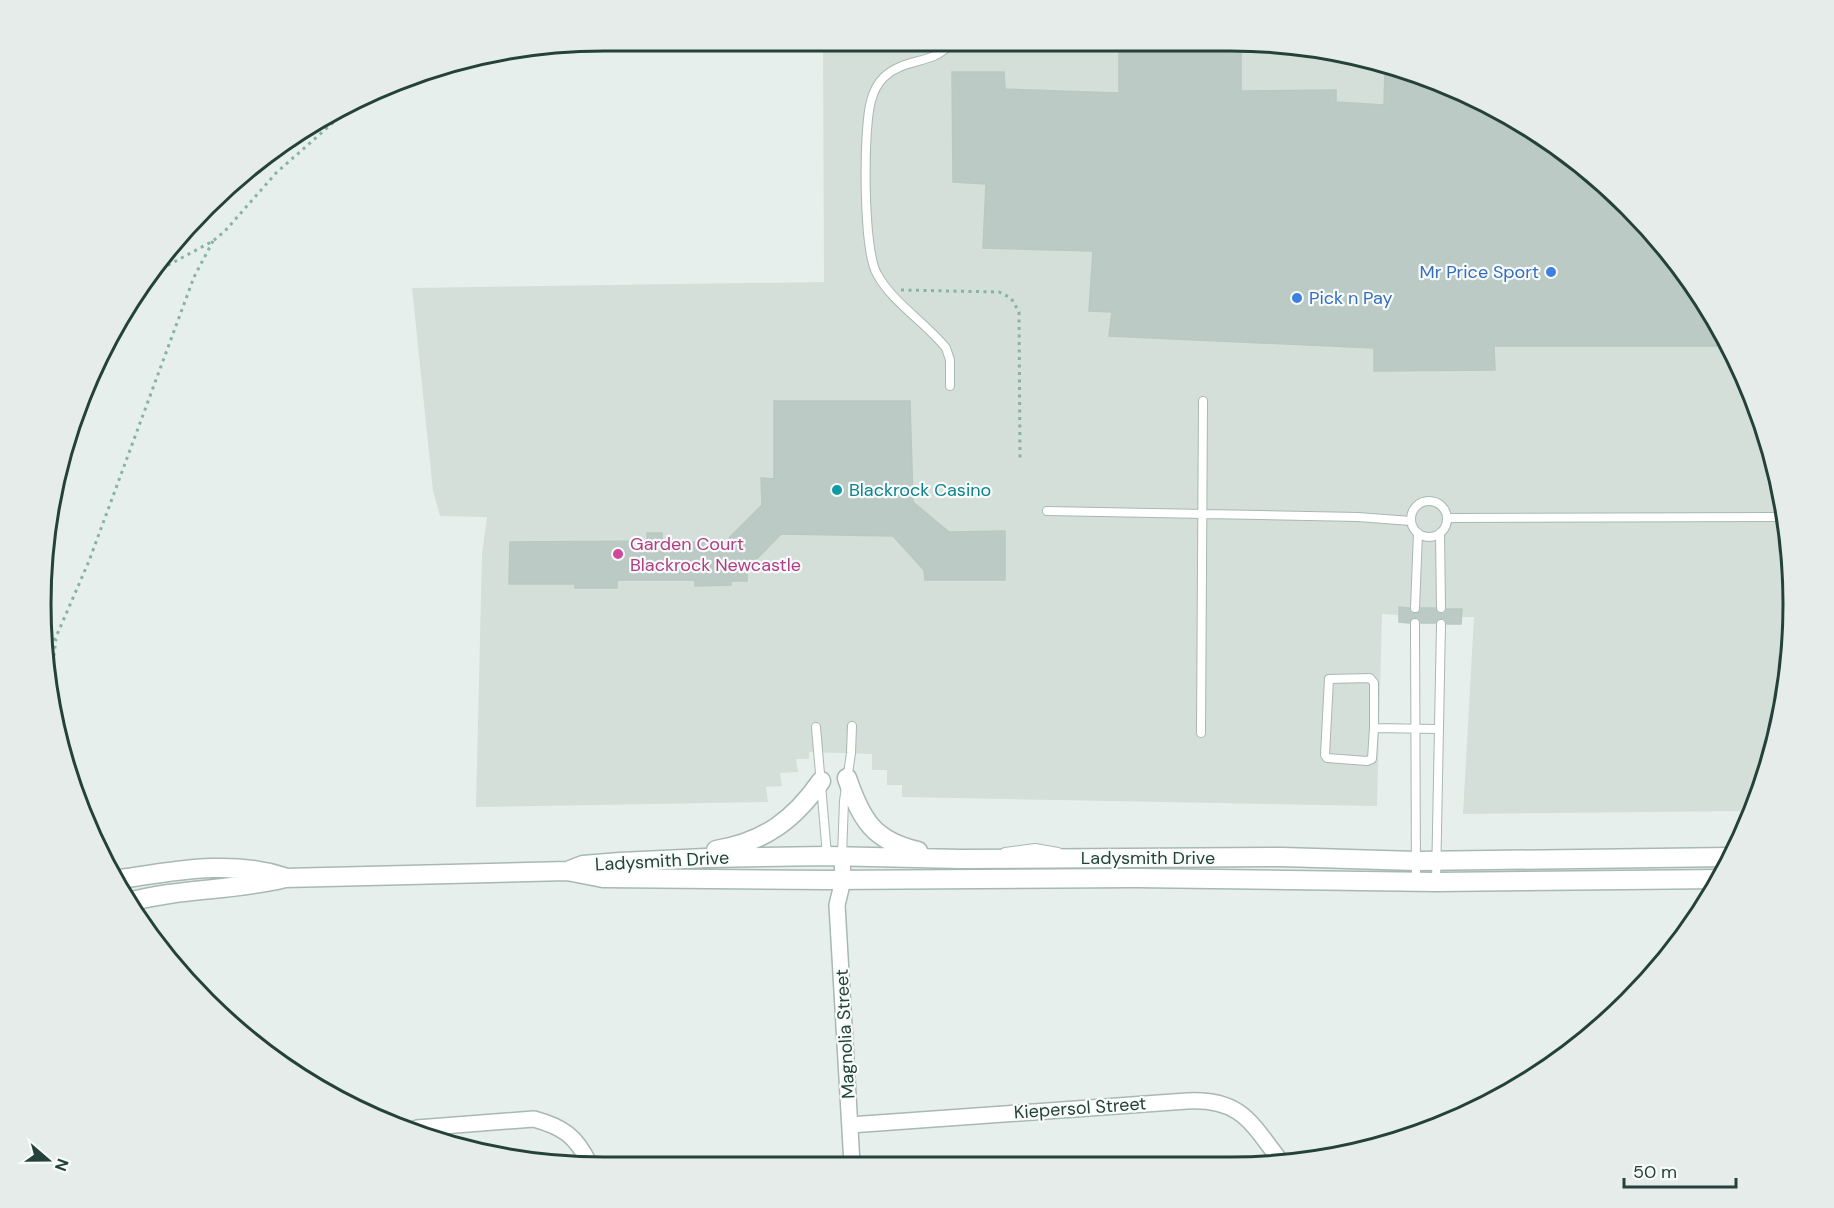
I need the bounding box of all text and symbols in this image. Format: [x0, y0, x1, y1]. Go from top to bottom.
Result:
place label: Mr Price Sport [1420, 260, 1539, 284]
marker: Mr Price Sport [1544, 265, 1558, 279]
place label: Pick n Pay [1309, 286, 1393, 310]
marker: Pick n Pay [1290, 291, 1304, 305]
place label: Blackrock Casino [849, 478, 991, 502]
marker: Blackrock Casino [830, 483, 844, 497]
place label: Garden Court Blackrock Newcastle [630, 532, 801, 577]
marker: Garden Court Blackrock Newcastle [611, 547, 625, 561]
street label: Ladysmith Drive [594, 846, 730, 876]
street label: Ladysmith Drive [1081, 846, 1215, 870]
street label: Magnolia Street [830, 969, 860, 1099]
street label: Kiepersol Street [1013, 1091, 1147, 1125]
north arrow [18, 1130, 78, 1190]
scale bar [1624, 1151, 1736, 1189]
text: N [50, 1156, 73, 1174]
text: 50 m [1633, 1160, 1677, 1184]

